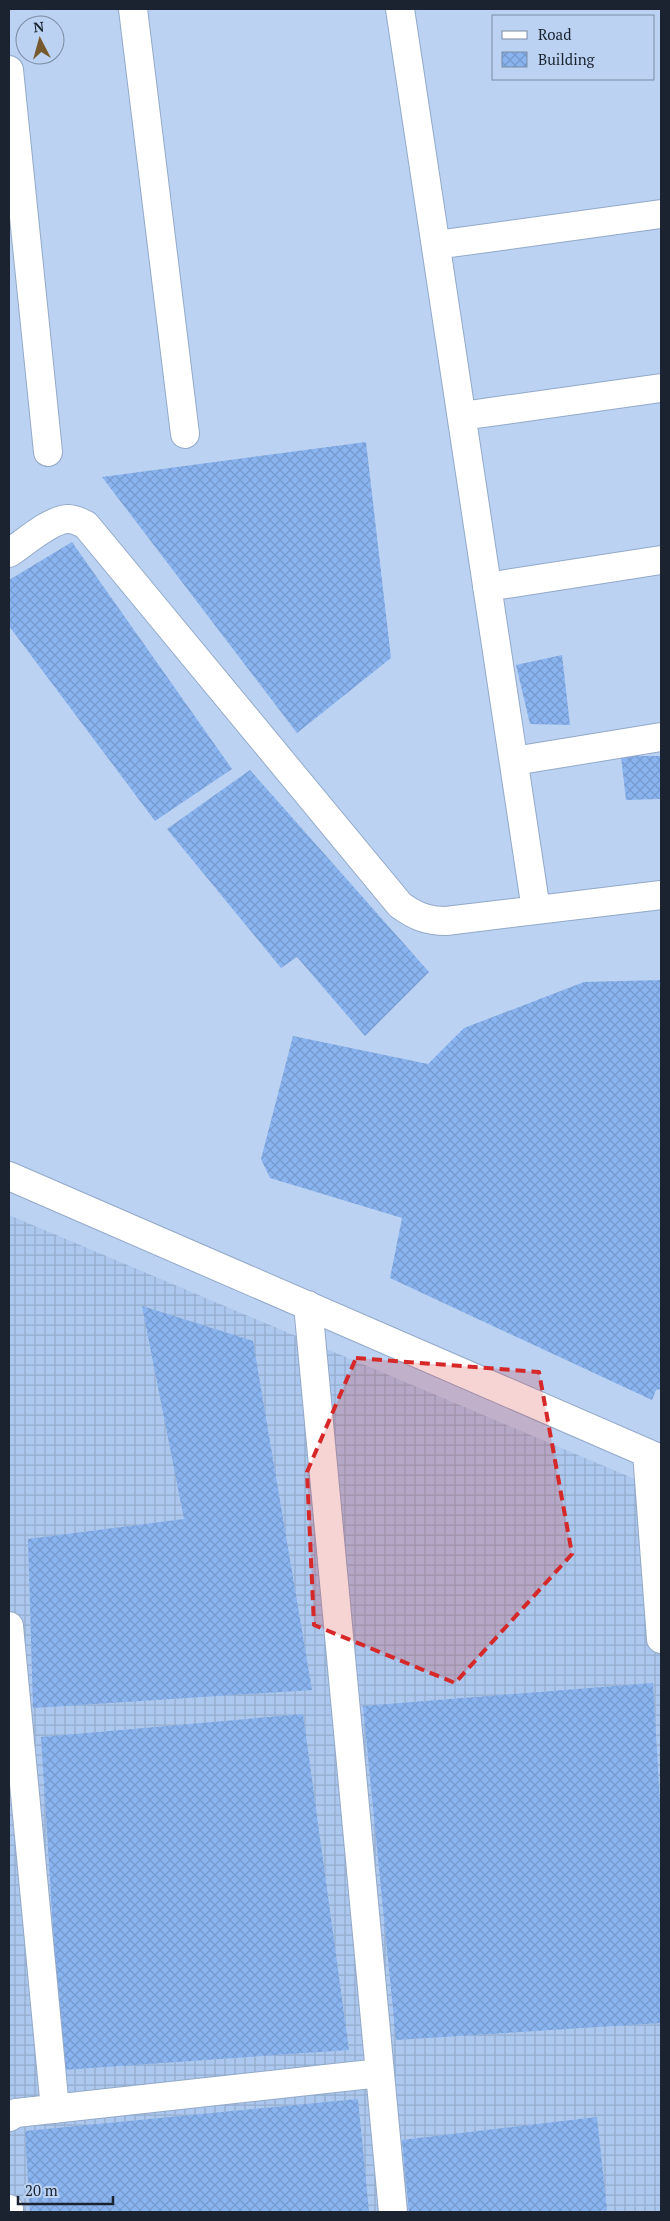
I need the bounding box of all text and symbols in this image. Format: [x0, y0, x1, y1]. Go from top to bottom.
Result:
north arrow [15, 15, 65, 65]
legend [492, 15, 655, 80]
text: N [32, 17, 45, 37]
text: Road [538, 24, 571, 44]
text: Building [538, 49, 596, 69]
scale bar [18, 2174, 112, 2206]
text: 20 m [25, 2180, 58, 2200]

